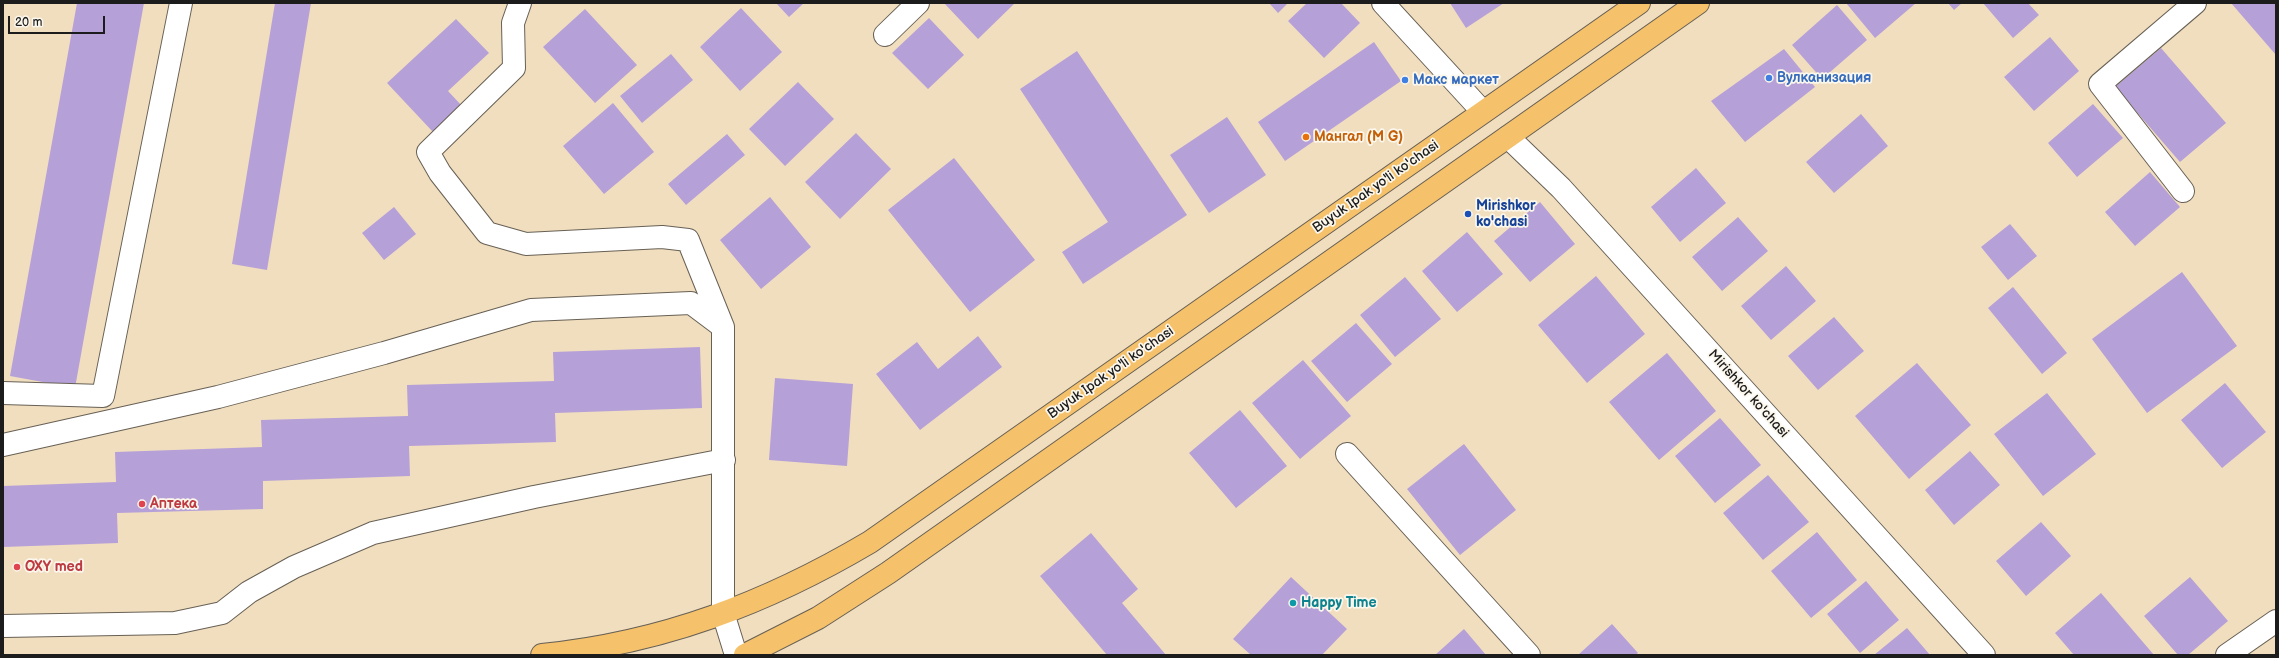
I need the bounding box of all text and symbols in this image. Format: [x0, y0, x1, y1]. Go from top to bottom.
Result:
scale bar [10, 8, 107, 34]
text: 20 m [15, 15, 42, 30]
place label: Вулканизация [1777, 70, 1871, 86]
place label: Макс маркет [1413, 72, 1499, 88]
marker: Вулканизация [1764, 73, 1774, 83]
marker: Макс маркет [1400, 75, 1410, 85]
place label: Мангал (M G) [1314, 129, 1403, 145]
marker: Мангал (M G) [1301, 132, 1311, 142]
street label: Buyuk Ipak yo'li ko'chasi [1310, 137, 1442, 237]
place label: Mirishkor ko'chasi [1476, 198, 1536, 230]
marker: Mirishkor ko'chasi [1463, 209, 1473, 219]
street label: Buyuk Ipak yo'li ko'chasi [1045, 323, 1177, 423]
street label: Mirishkor ko'chasi [1704, 347, 1792, 441]
place label: Аптека [150, 496, 197, 512]
marker: Аптека [137, 499, 147, 509]
place label: OXY med [25, 559, 83, 575]
marker: OXY med [12, 562, 22, 572]
place label: Happy Time [1301, 595, 1377, 611]
marker: Happy Time [1288, 598, 1298, 608]

